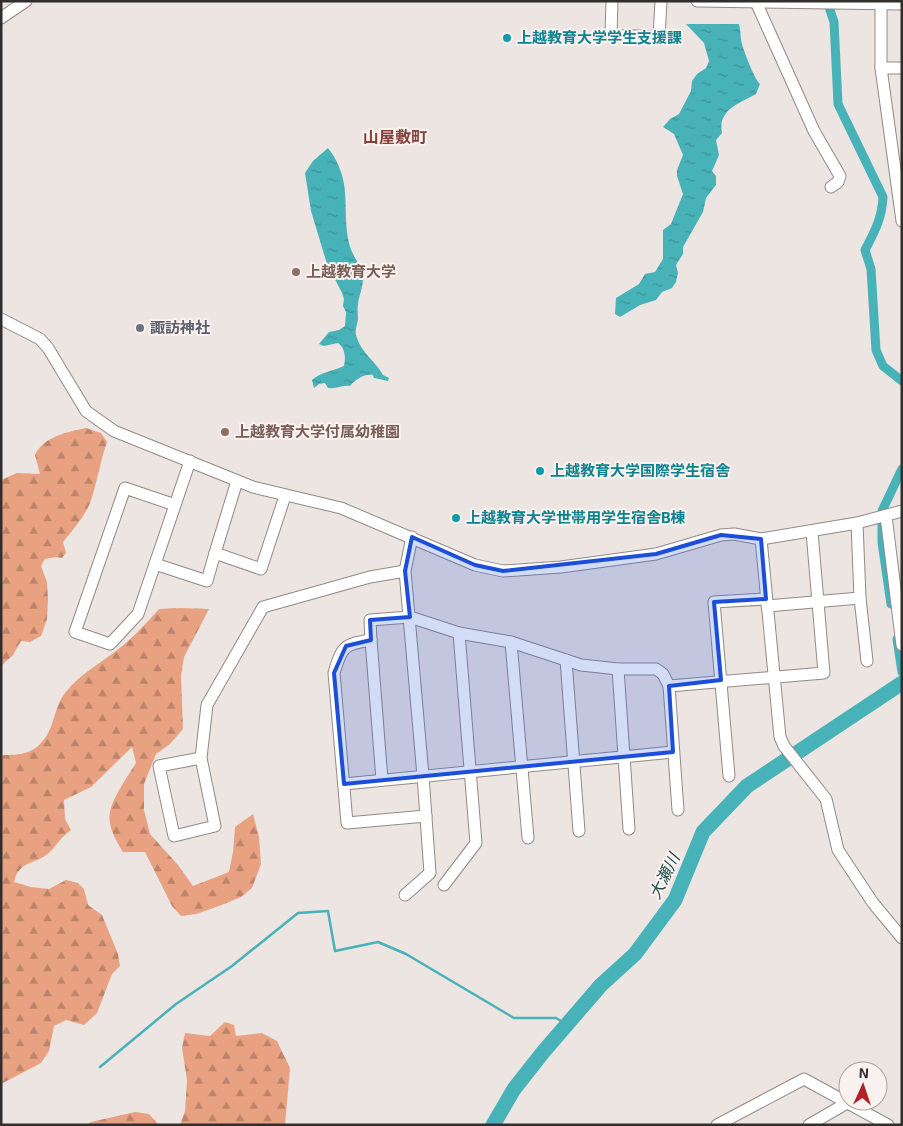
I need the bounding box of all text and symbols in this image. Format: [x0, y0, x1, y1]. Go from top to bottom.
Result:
place label: 上越教育大学学生支援課 [517, 28, 682, 46]
marker: 上越教育大学学生支援課 [501, 32, 513, 44]
district label: 山屋敷町 [363, 127, 427, 146]
place label: 上越教育大学 [306, 262, 396, 280]
marker: 上越教育大学 [290, 266, 302, 278]
place label: 諏訪神社 [150, 318, 210, 336]
marker: 諏訪神社 [134, 322, 146, 334]
place label: 上越教育大学付属幼稚園 [235, 422, 400, 440]
marker: 上越教育大学付属幼稚園 [219, 426, 231, 438]
place label: 上越教育大学国際学生宿舎 [550, 461, 731, 479]
marker: 上越教育大学国際学生宿舎 [534, 465, 546, 477]
place label: 上越教育大学世帯用学生宿舎B棟 [466, 508, 686, 526]
marker: 上越教育大学世帯用学生宿舎B棟 [450, 512, 462, 524]
water label: 大瀬川 [644, 848, 683, 902]
north arrow [838, 1061, 888, 1111]
text: N [858, 1064, 869, 1081]

